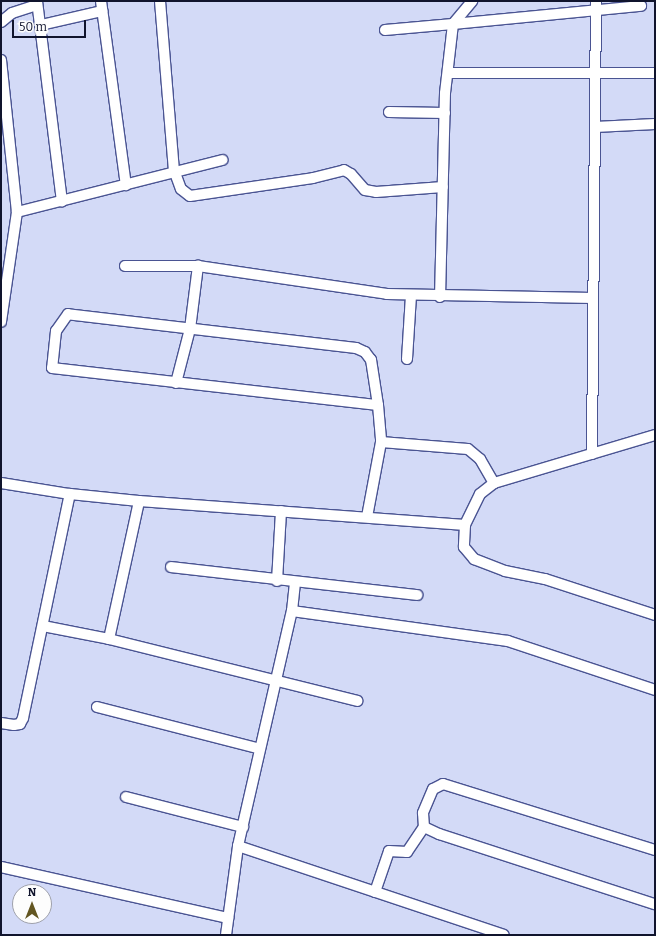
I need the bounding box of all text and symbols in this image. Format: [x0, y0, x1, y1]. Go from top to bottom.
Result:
scale bar [14, 12, 88, 38]
text: 50 m [19, 20, 47, 34]
north arrow [12, 884, 52, 924]
text: N [28, 886, 36, 899]

